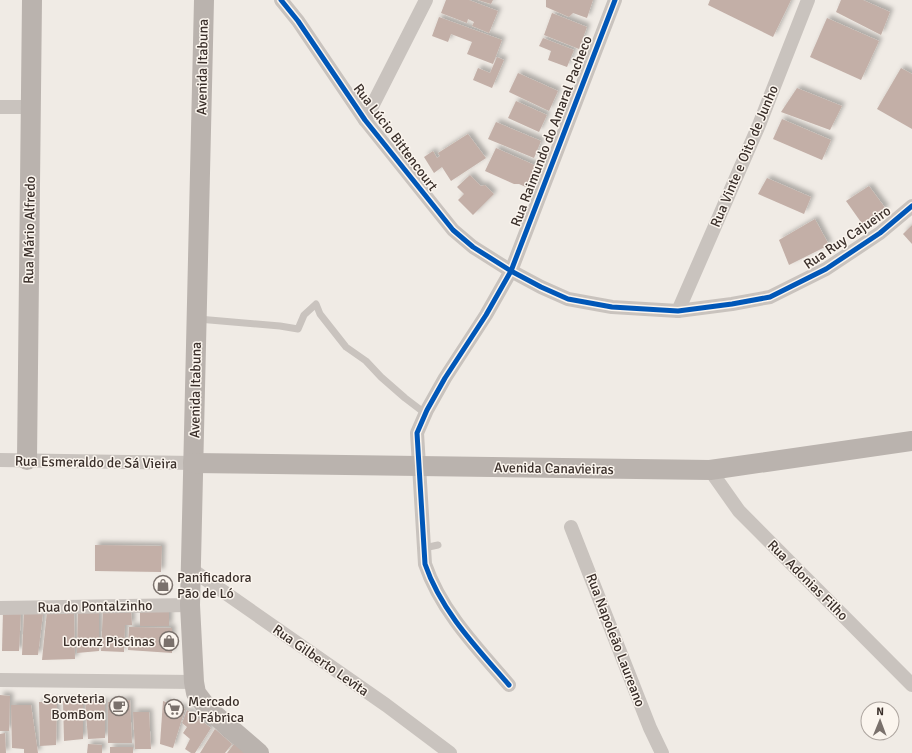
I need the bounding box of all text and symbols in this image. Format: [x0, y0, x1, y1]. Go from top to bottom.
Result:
street label: Avenida Itabuna [193, 19, 212, 115]
street label: Rua Raimundo do Amaral Pacheco [507, 33, 596, 229]
street label: Rua Lúcio Bittencourt [350, 80, 441, 194]
street label: Rua Vinte e Oito de Junho [707, 83, 782, 230]
street label: Rua Mário Alfredo [20, 176, 39, 284]
street label: Rua Ruy Cajueiro [801, 202, 894, 273]
street label: Avenida Itabuna [186, 342, 205, 438]
street label: Rua Esmeraldo de Sá Vieira [15, 453, 177, 472]
street label: Avenida Canavieiras [494, 459, 614, 478]
street label: Rua Adonias Filho [764, 537, 851, 624]
place label: Panificadora Pão de Ló [177, 569, 252, 602]
street label: Rua Napoleão Laureano [582, 571, 649, 709]
shop icon: Panificadora Pão de Ló [152, 574, 174, 596]
street label: Rua do Pontalzinho [37, 597, 153, 616]
street label: Rua Gilberto Levita [269, 621, 372, 700]
shop icon: Lorenz Piscinas [158, 630, 180, 652]
place label: Lorenz Piscinas [63, 633, 155, 650]
place label: Sorveteria BomBom [43, 690, 105, 723]
place label: Mercado D'Fábrica [188, 693, 244, 726]
cafe icon: Sorveteria BomBom [108, 695, 130, 717]
supermarket icon: Mercado D'Fábrica [163, 698, 185, 720]
north arrow [860, 701, 900, 741]
text: N [876, 705, 884, 718]

